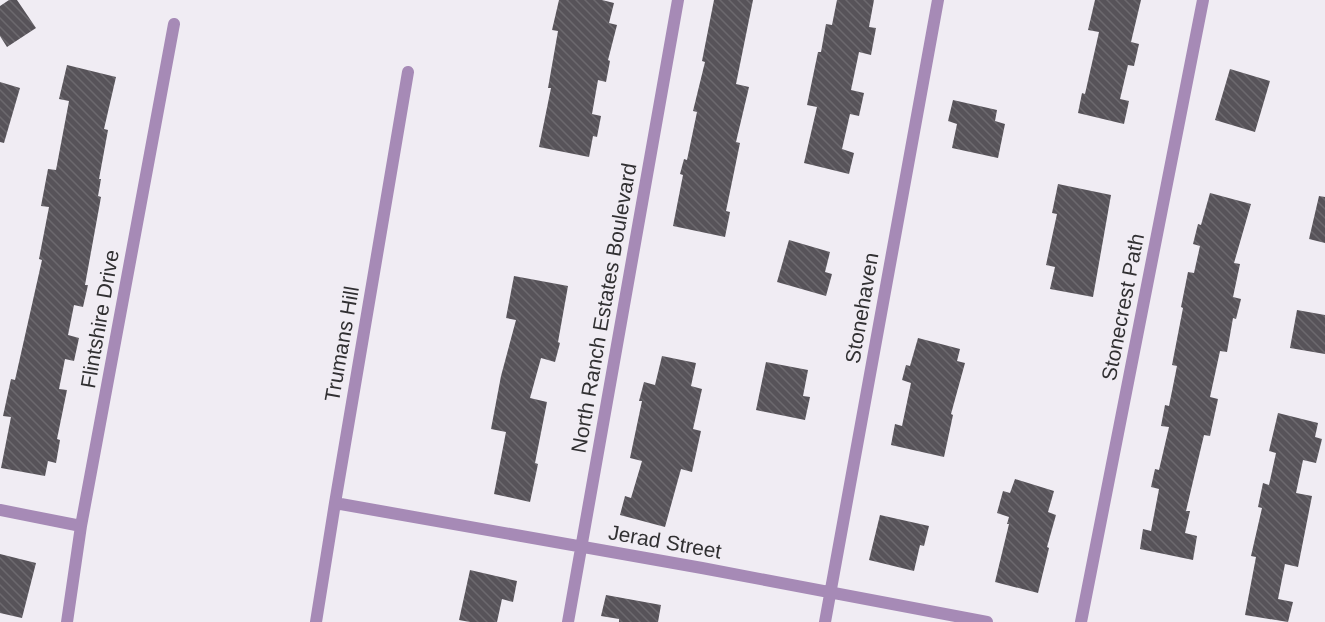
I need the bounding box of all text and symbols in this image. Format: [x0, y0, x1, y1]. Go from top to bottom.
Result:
street label: North Ranch Estates Boulevard [567, 161, 640, 455]
street label: Stonecrest Path [1097, 231, 1148, 382]
street label: Flintshire Drive [76, 248, 123, 390]
street label: Stonehaven [840, 251, 883, 365]
street label: Trumans Hill [320, 284, 363, 404]
street label: Jerad Street [607, 520, 724, 563]

